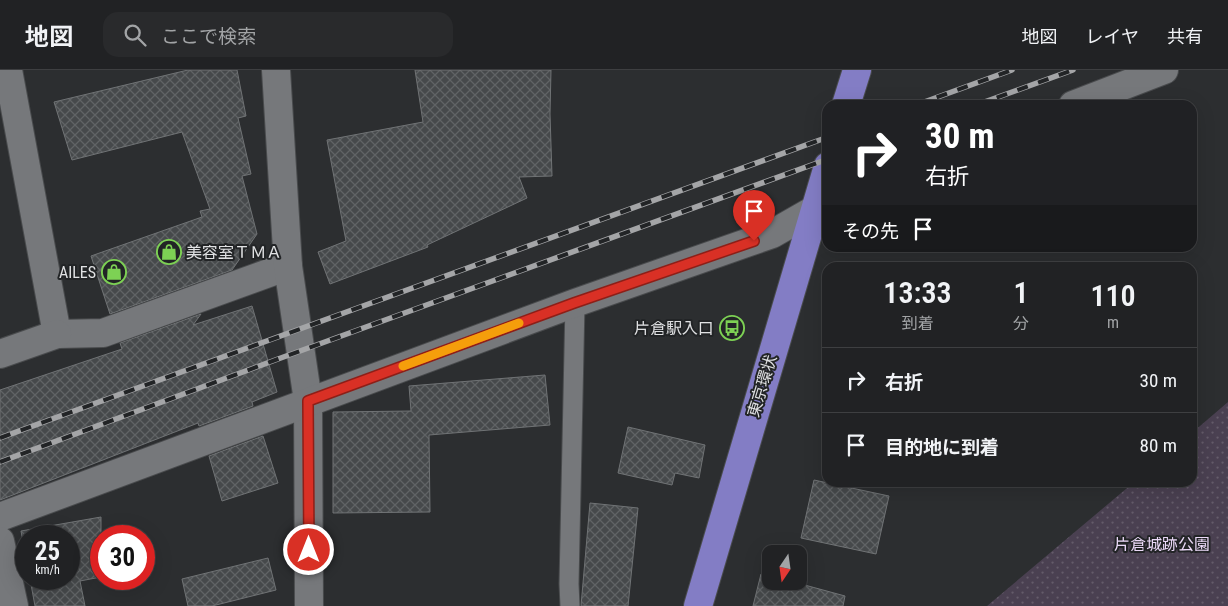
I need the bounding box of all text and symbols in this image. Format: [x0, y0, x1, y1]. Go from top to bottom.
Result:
search box [103, 12, 453, 57]
icon: search [121, 21, 149, 49]
text: 地図 [25, 23, 73, 51]
text: ここで検索 [161, 25, 256, 48]
text: 地図 [1022, 26, 1058, 47]
text: レイヤ [1086, 26, 1139, 47]
text: 共有 [1167, 26, 1203, 47]
text: 30 m [925, 116, 994, 157]
icon: right [842, 120, 907, 185]
text: 右折 [925, 164, 969, 189]
pin [733, 190, 775, 241]
icon: arrive [740, 197, 768, 225]
icon: arrive [909, 215, 937, 243]
text: その先 [842, 220, 899, 243]
shop icon: 美容室ＴＭＡ [156, 239, 182, 265]
place label: 美容室ＴＭＡ [186, 243, 282, 262]
shop icon: AILES [101, 259, 127, 285]
place label: AILES [59, 263, 96, 282]
text: 13:33 [883, 275, 952, 310]
text: 1 [1013, 275, 1029, 310]
text: 110 [1090, 278, 1136, 313]
text: m [1107, 313, 1119, 332]
text: 到着 [901, 314, 934, 333]
text: 分 [1013, 314, 1029, 333]
bus stop icon: 片倉駅入口 [719, 315, 745, 341]
place label: 片倉駅入口 [634, 319, 714, 338]
street label: 東京環状 [744, 353, 780, 419]
icon: right [842, 366, 870, 394]
text: 30 m [1140, 369, 1177, 392]
text: 右折 [885, 371, 923, 394]
icon: arrive [842, 431, 870, 459]
text: 80 m [1140, 434, 1177, 457]
text: 目的地に到着 [885, 436, 999, 459]
position arrow [282, 523, 334, 575]
speed limit sign: 30 [90, 525, 155, 590]
park label: 片倉城跡公園 [1114, 535, 1210, 554]
text: 25 [35, 537, 60, 566]
north arrow [762, 545, 808, 590]
map controls [762, 545, 807, 590]
text: km/h [35, 563, 60, 577]

